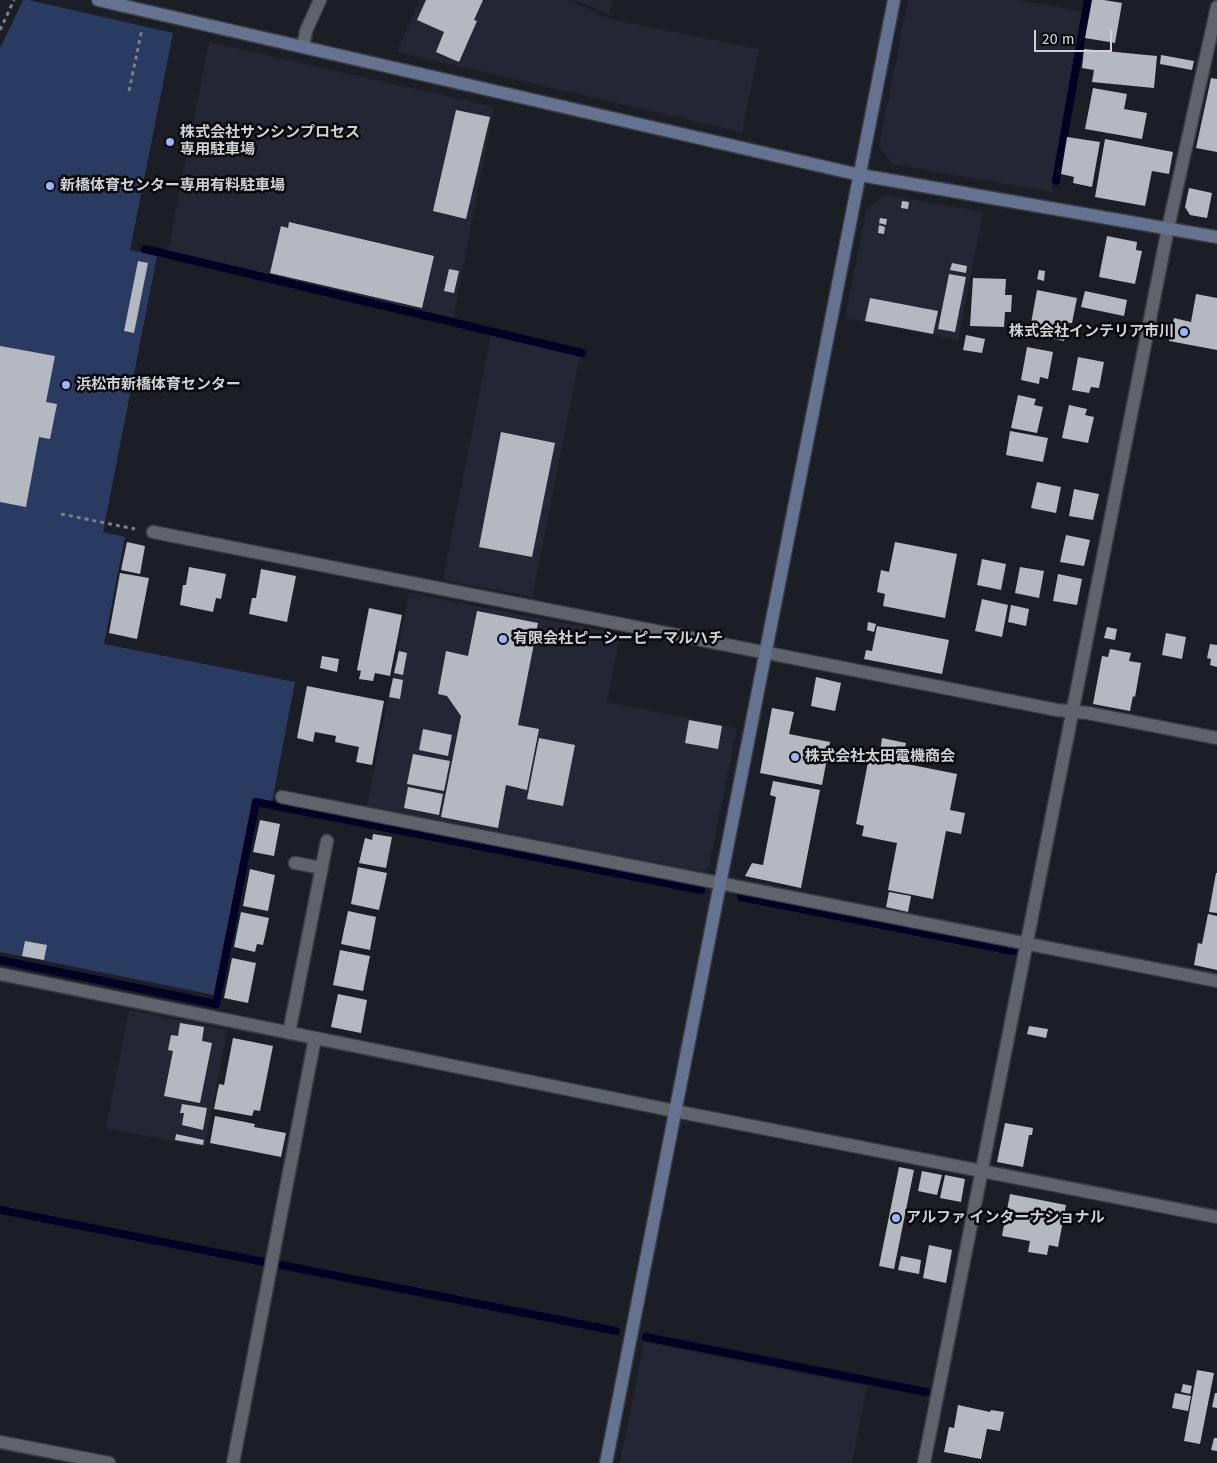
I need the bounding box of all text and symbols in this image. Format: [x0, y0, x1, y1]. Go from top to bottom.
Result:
scale bar [1037, 20, 1114, 52]
text: 20 m [1042, 30, 1075, 48]
place label: 株式会社サンシンプロセス 専用駐車場 [180, 124, 360, 159]
marker: 株式会社サンシンプロセス 専用駐車場 [164, 136, 176, 148]
place label: 新橋体育センター専用有料駐車場 [60, 177, 285, 195]
marker: 新橋体育センター専用有料駐車場 [44, 180, 56, 192]
place label: 株式会社インテリア市川 [1009, 323, 1174, 341]
marker: 株式会社インテリア市川 [1178, 326, 1190, 338]
place label: 浜松市新橋体育センター [76, 376, 241, 394]
marker: 浜松市新橋体育センター [60, 379, 72, 391]
place label: 有限会社ピーシーピーマルハチ [513, 630, 723, 648]
marker: 有限会社ピーシーピーマルハチ [497, 633, 509, 645]
place label: 株式会社太田電機商会 [805, 748, 955, 766]
marker: 株式会社太田電機商会 [789, 751, 801, 763]
place label: アルファ インターナショナル [906, 1209, 1105, 1227]
marker: アルファ インターナショナル [890, 1212, 902, 1224]

